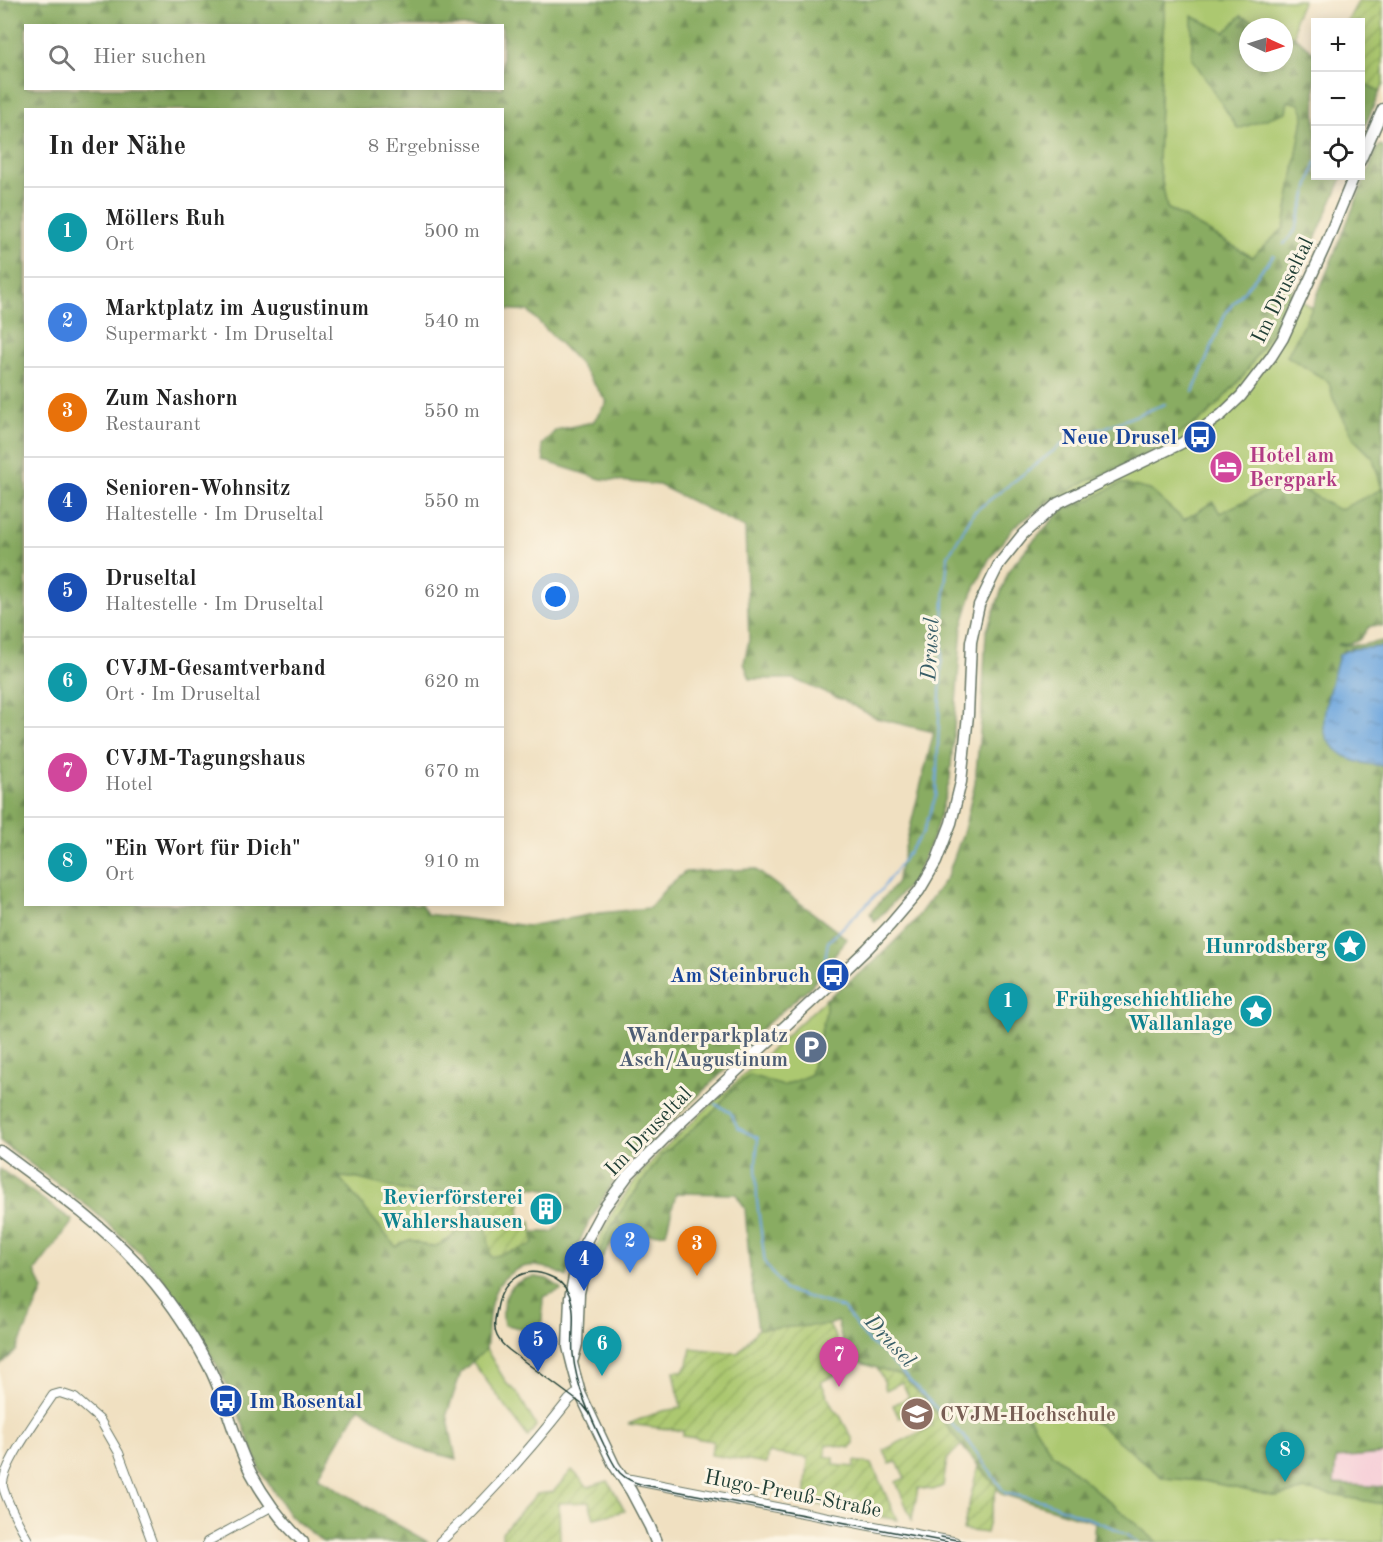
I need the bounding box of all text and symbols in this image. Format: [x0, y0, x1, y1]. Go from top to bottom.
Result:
north arrow [1239, 18, 1293, 72]
map controls [1311, 18, 1365, 180]
button: + [1311, 18, 1365, 72]
search box [24, 24, 504, 90]
icon: search [45, 41, 78, 74]
text: Hier suchen [93, 46, 206, 68]
button: − [1311, 72, 1365, 126]
button: locate [1311, 126, 1365, 180]
text: In der Nähe [48, 134, 186, 160]
text: 8 Ergebnisse [368, 137, 480, 157]
text: Möllers Ruh [105, 208, 225, 230]
text: 1 [62, 222, 73, 242]
text: 500 m [424, 222, 480, 242]
street label: Im Druseltal [1249, 234, 1318, 347]
text: Ort [105, 235, 134, 255]
text: Marktplatz im Augustinum [105, 298, 369, 320]
text: 2 [62, 312, 73, 332]
text: 540 m [424, 312, 480, 332]
text: Supermarkt · Im Druseltal [105, 325, 333, 345]
text: Zum Nashorn [105, 388, 238, 410]
text: 3 [62, 402, 73, 422]
text: 550 m [424, 402, 480, 422]
text: Restaurant [105, 415, 201, 435]
bus stop icon: Neue Drusel [1182, 419, 1218, 455]
place label: Neue Drusel [1061, 428, 1177, 449]
place label: Hotel am Bergpark [1249, 446, 1338, 491]
hotel icon: Hotel am Bergpark [1208, 449, 1244, 485]
text: Senioren-Wohnsitz [105, 478, 290, 500]
text: 4 [62, 492, 73, 512]
text: 550 m [424, 492, 480, 512]
text: Haltestelle · Im Druseltal [105, 505, 323, 525]
text: Druseltal [105, 568, 197, 590]
text: 5 [62, 582, 73, 602]
text: 620 m [424, 582, 480, 602]
your location [541, 582, 570, 611]
text: Haltestelle · Im Druseltal [105, 595, 323, 615]
water label: Drusel [918, 616, 944, 682]
text: CVJM-Gesamtverband [105, 658, 326, 680]
text: 6 [62, 672, 73, 692]
text: 620 m [424, 672, 480, 692]
text: Ort · Im Druseltal [105, 685, 260, 705]
text: CVJM-Tagungshaus [105, 748, 305, 770]
text: 7 [62, 762, 73, 782]
text: 670 m [424, 762, 480, 782]
text: Hotel [105, 775, 152, 795]
text: "Ein Wort für Dich" [105, 838, 301, 860]
text: 8 [62, 852, 73, 872]
text: 910 m [424, 852, 480, 872]
text: Ort [105, 865, 134, 885]
place icon: Hunrodsberg [1332, 928, 1368, 964]
place label: Hunrodsberg [1205, 937, 1327, 958]
bus stop icon: Am Steinbruch [815, 957, 851, 993]
place label: Am Steinbruch [670, 966, 810, 987]
pin: 1 [988, 984, 1028, 1033]
place label: Frühgeschichtliche Wallanlage [1055, 990, 1233, 1035]
place icon: Frühgeschichtliche Wallanlage [1238, 993, 1274, 1029]
place label: Wanderparkplatz Asch/Augustinum [619, 1026, 788, 1071]
parking icon: Wanderparkplatz Asch/Augustinum [793, 1029, 829, 1065]
street label: Im Druseltal [602, 1083, 697, 1181]
place label: Revierförsterei Wahlershausen [381, 1188, 523, 1233]
building icon: Revierförsterei Wahlershausen [528, 1191, 564, 1227]
pin: 2 [610, 1224, 650, 1273]
pin: 3 [678, 1226, 716, 1276]
pin: 4 [564, 1242, 604, 1291]
water label: Drusel [859, 1310, 920, 1372]
pin: 5 [518, 1322, 558, 1372]
pin: 6 [582, 1326, 622, 1376]
pin: 7 [820, 1338, 858, 1387]
bus stop icon: Im Rosental [208, 1383, 244, 1419]
place label: Im Rosental [249, 1392, 362, 1413]
school or university icon: CVJM-Hochschule [899, 1396, 935, 1432]
place label: CVJM-Hochschule [940, 1405, 1116, 1426]
pin: 8 [1266, 1432, 1304, 1482]
street label: Hugo-Preuß-Straße [702, 1467, 883, 1522]

